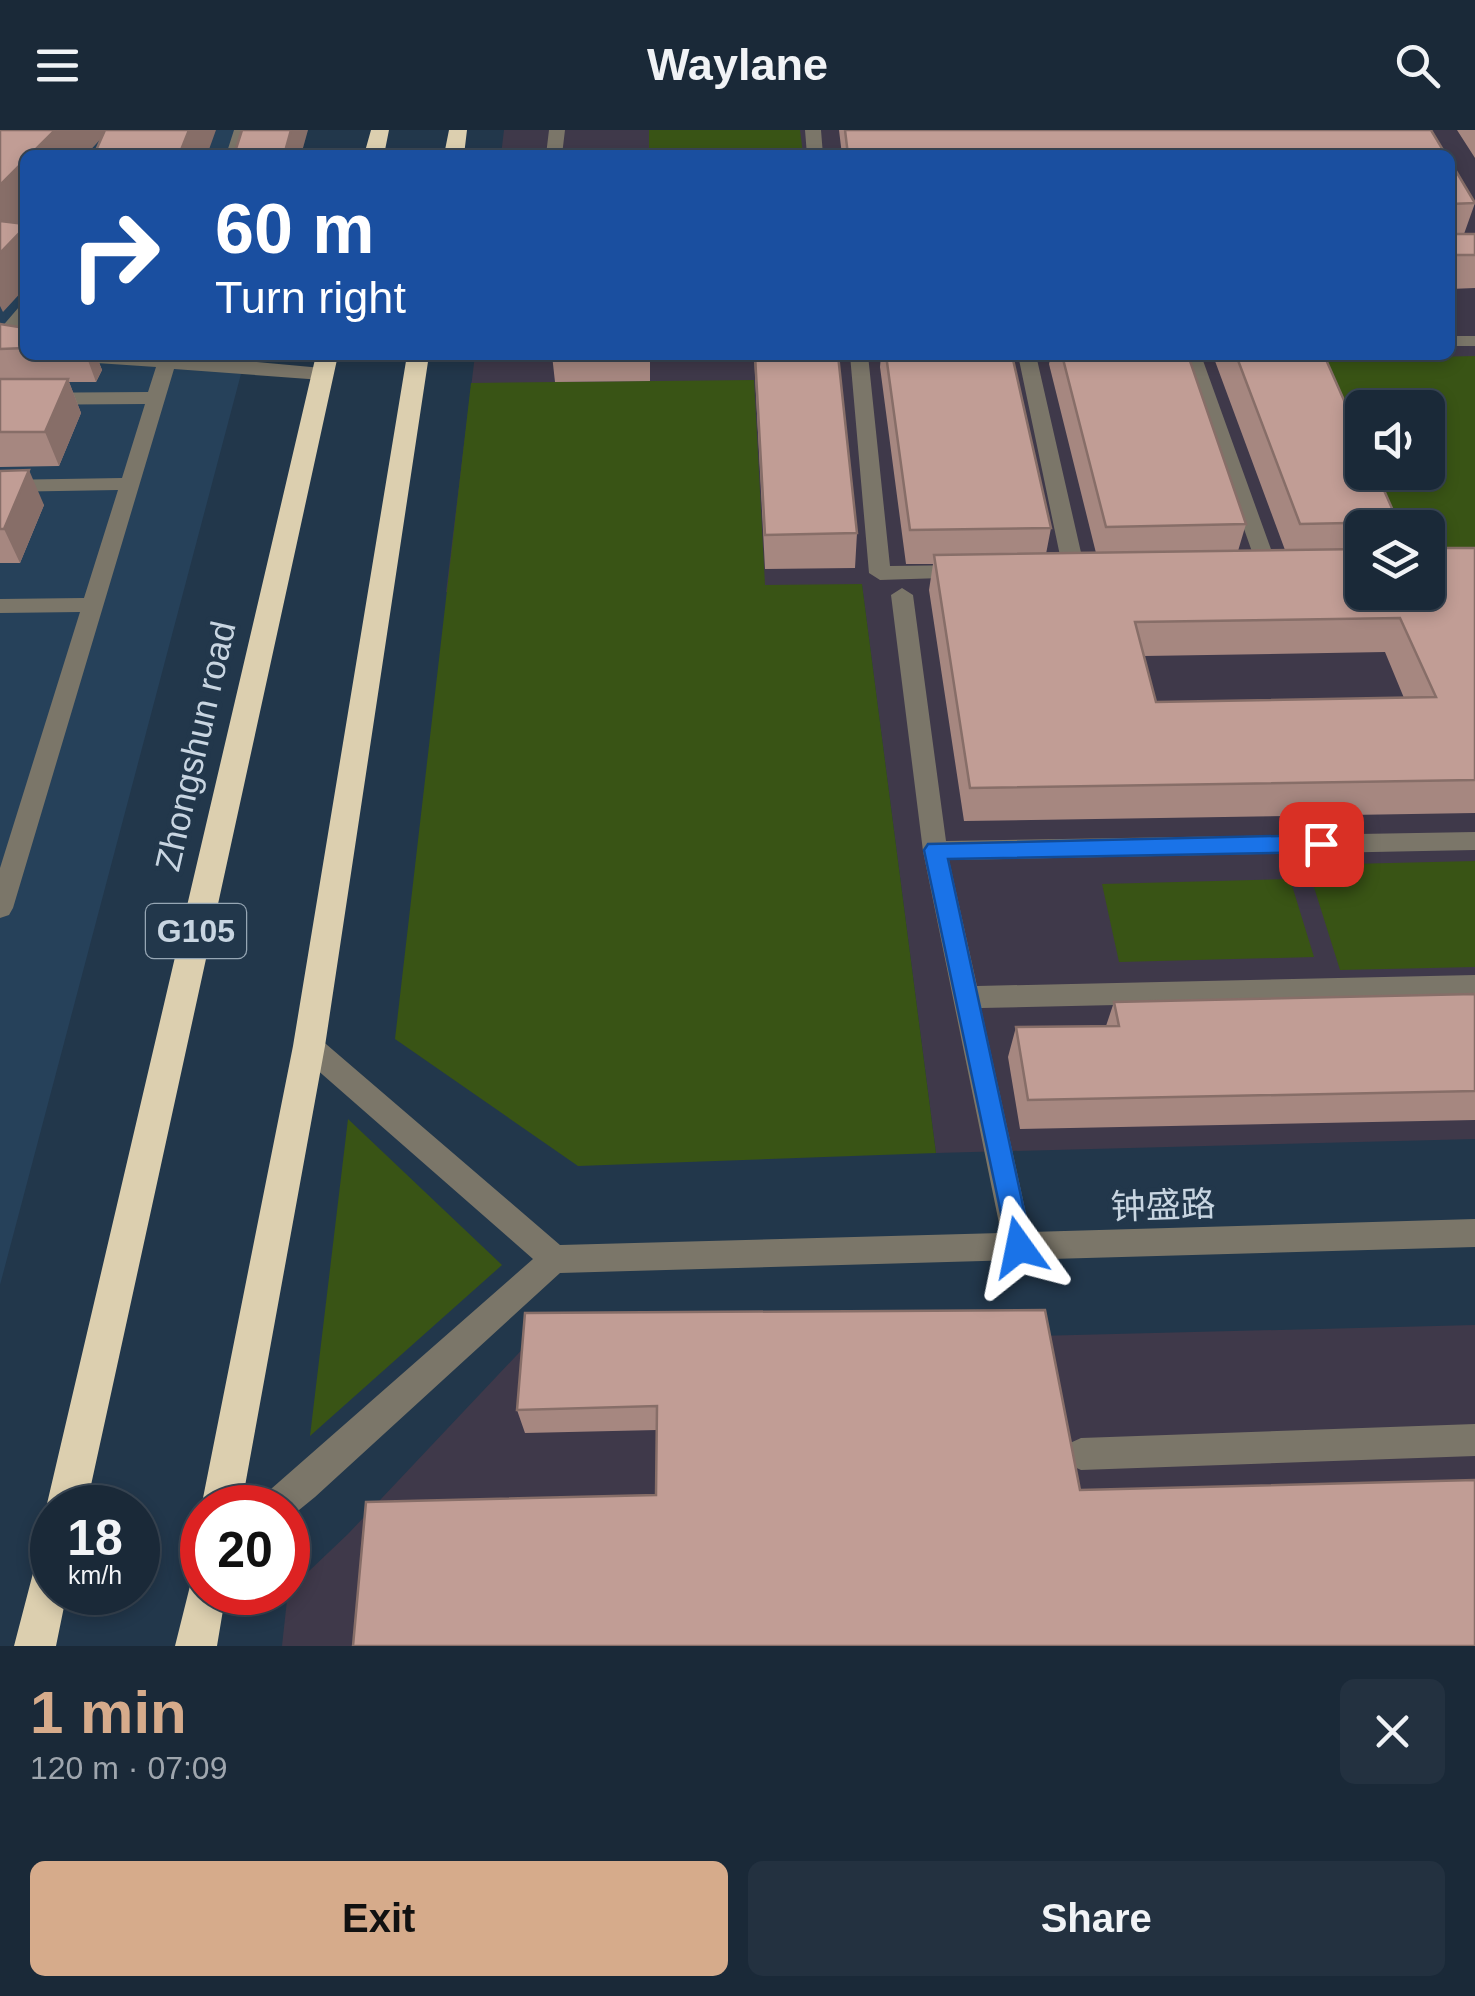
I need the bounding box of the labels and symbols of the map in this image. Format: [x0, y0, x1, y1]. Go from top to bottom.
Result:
street label: Zhongshun road [147, 617, 243, 875]
pin [1279, 802, 1364, 887]
road number: G105 [146, 904, 246, 958]
street label: 钟盛路 [1110, 1184, 1216, 1226]
position arrow [967, 1195, 1071, 1299]
speed limit sign: 20 [180, 1485, 310, 1615]

